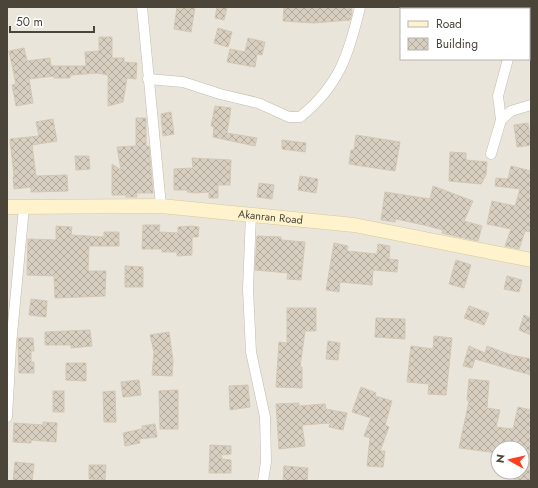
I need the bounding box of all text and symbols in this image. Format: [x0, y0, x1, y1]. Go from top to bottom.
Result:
scale bar [10, 8, 94, 34]
legend [400, 8, 530, 60]
text: 50 m [16, 13, 43, 31]
text: Road [436, 15, 462, 33]
text: Building [436, 35, 478, 53]
street label: Akanran Road [237, 206, 304, 228]
north arrow [490, 440, 530, 480]
text: N [492, 453, 509, 464]

